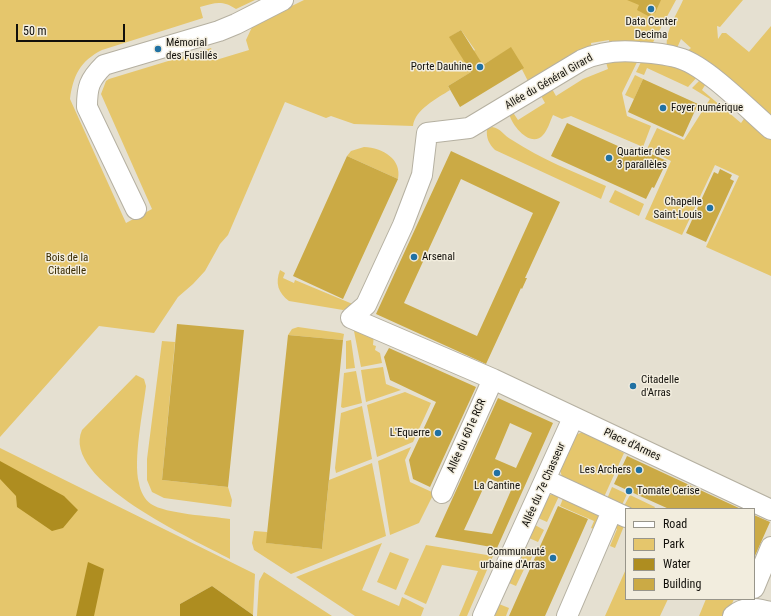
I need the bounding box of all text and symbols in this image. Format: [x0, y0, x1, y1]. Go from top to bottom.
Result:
marker: Data Center Decima [646, 4, 656, 14]
place label: Data Center Decima [625, 15, 677, 41]
scale bar [18, 16, 127, 42]
text: 50 m [23, 24, 47, 38]
place label: Mémorial des Fusillés [166, 36, 217, 62]
marker: Mémorial des Fusillés [153, 44, 163, 54]
street label: Allée du Général Girard [503, 51, 595, 113]
place label: Porte Dauhine [411, 60, 472, 74]
marker: Porte Dauhine [475, 62, 485, 72]
place label: Foyer numérique [671, 101, 743, 115]
marker: Foyer numérique [658, 103, 668, 113]
place label: Quartier des 3 parallèles [617, 145, 670, 171]
marker: Quartier des 3 parallèles [604, 153, 614, 163]
place label: Chapelle Saint-Louis [654, 195, 702, 221]
marker: Chapelle Saint-Louis [705, 203, 715, 213]
place label: Arsenal [422, 250, 455, 264]
park label: Bois de la Citadelle [46, 251, 88, 277]
marker: Arsenal [409, 252, 419, 262]
place label: Citadelle d'Arras [641, 373, 679, 399]
marker: Citadelle d'Arras [628, 381, 638, 391]
street label: Allée du 601e RCR [445, 397, 489, 475]
place label: L'Equerre [390, 426, 430, 440]
street label: Place d'Armes [601, 426, 663, 464]
marker: L'Equerre [433, 428, 443, 438]
street label: Allée du 7e Chasseur [519, 441, 569, 529]
place label: Les Archers [580, 463, 631, 477]
marker: Les Archers [634, 465, 644, 475]
marker: La Cantine [492, 468, 502, 478]
place label: La Cantine [474, 479, 520, 493]
place label: Tomate Cerise [637, 484, 700, 498]
marker: Tomate Cerise [624, 486, 634, 496]
legend [625, 508, 755, 600]
text: Road [663, 517, 687, 531]
text: Park [663, 537, 684, 551]
place label: Communauté urbaine d'Arras [480, 545, 545, 571]
marker: Communauté urbaine d'Arras [548, 553, 558, 563]
text: Water [663, 557, 691, 571]
text: Building [663, 577, 701, 591]

